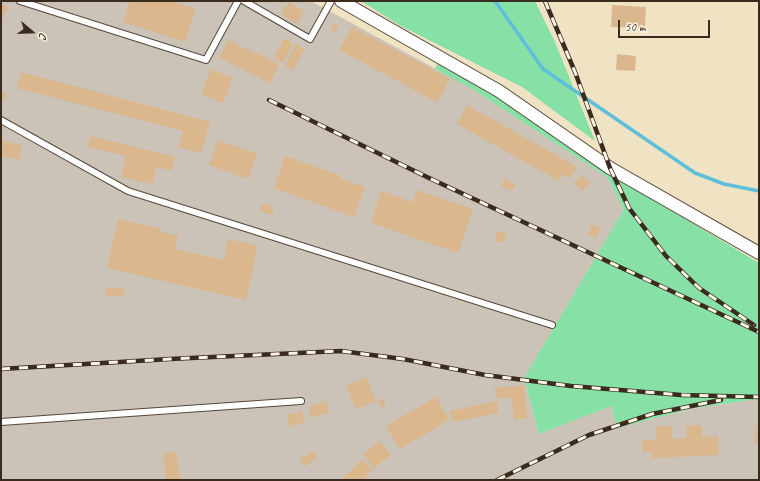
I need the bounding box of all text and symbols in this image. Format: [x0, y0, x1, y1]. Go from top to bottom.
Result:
north arrow [12, 12, 52, 52]
scale bar [620, 12, 712, 38]
text: 50 m [625, 19, 645, 35]
text: С [36, 31, 51, 41]

